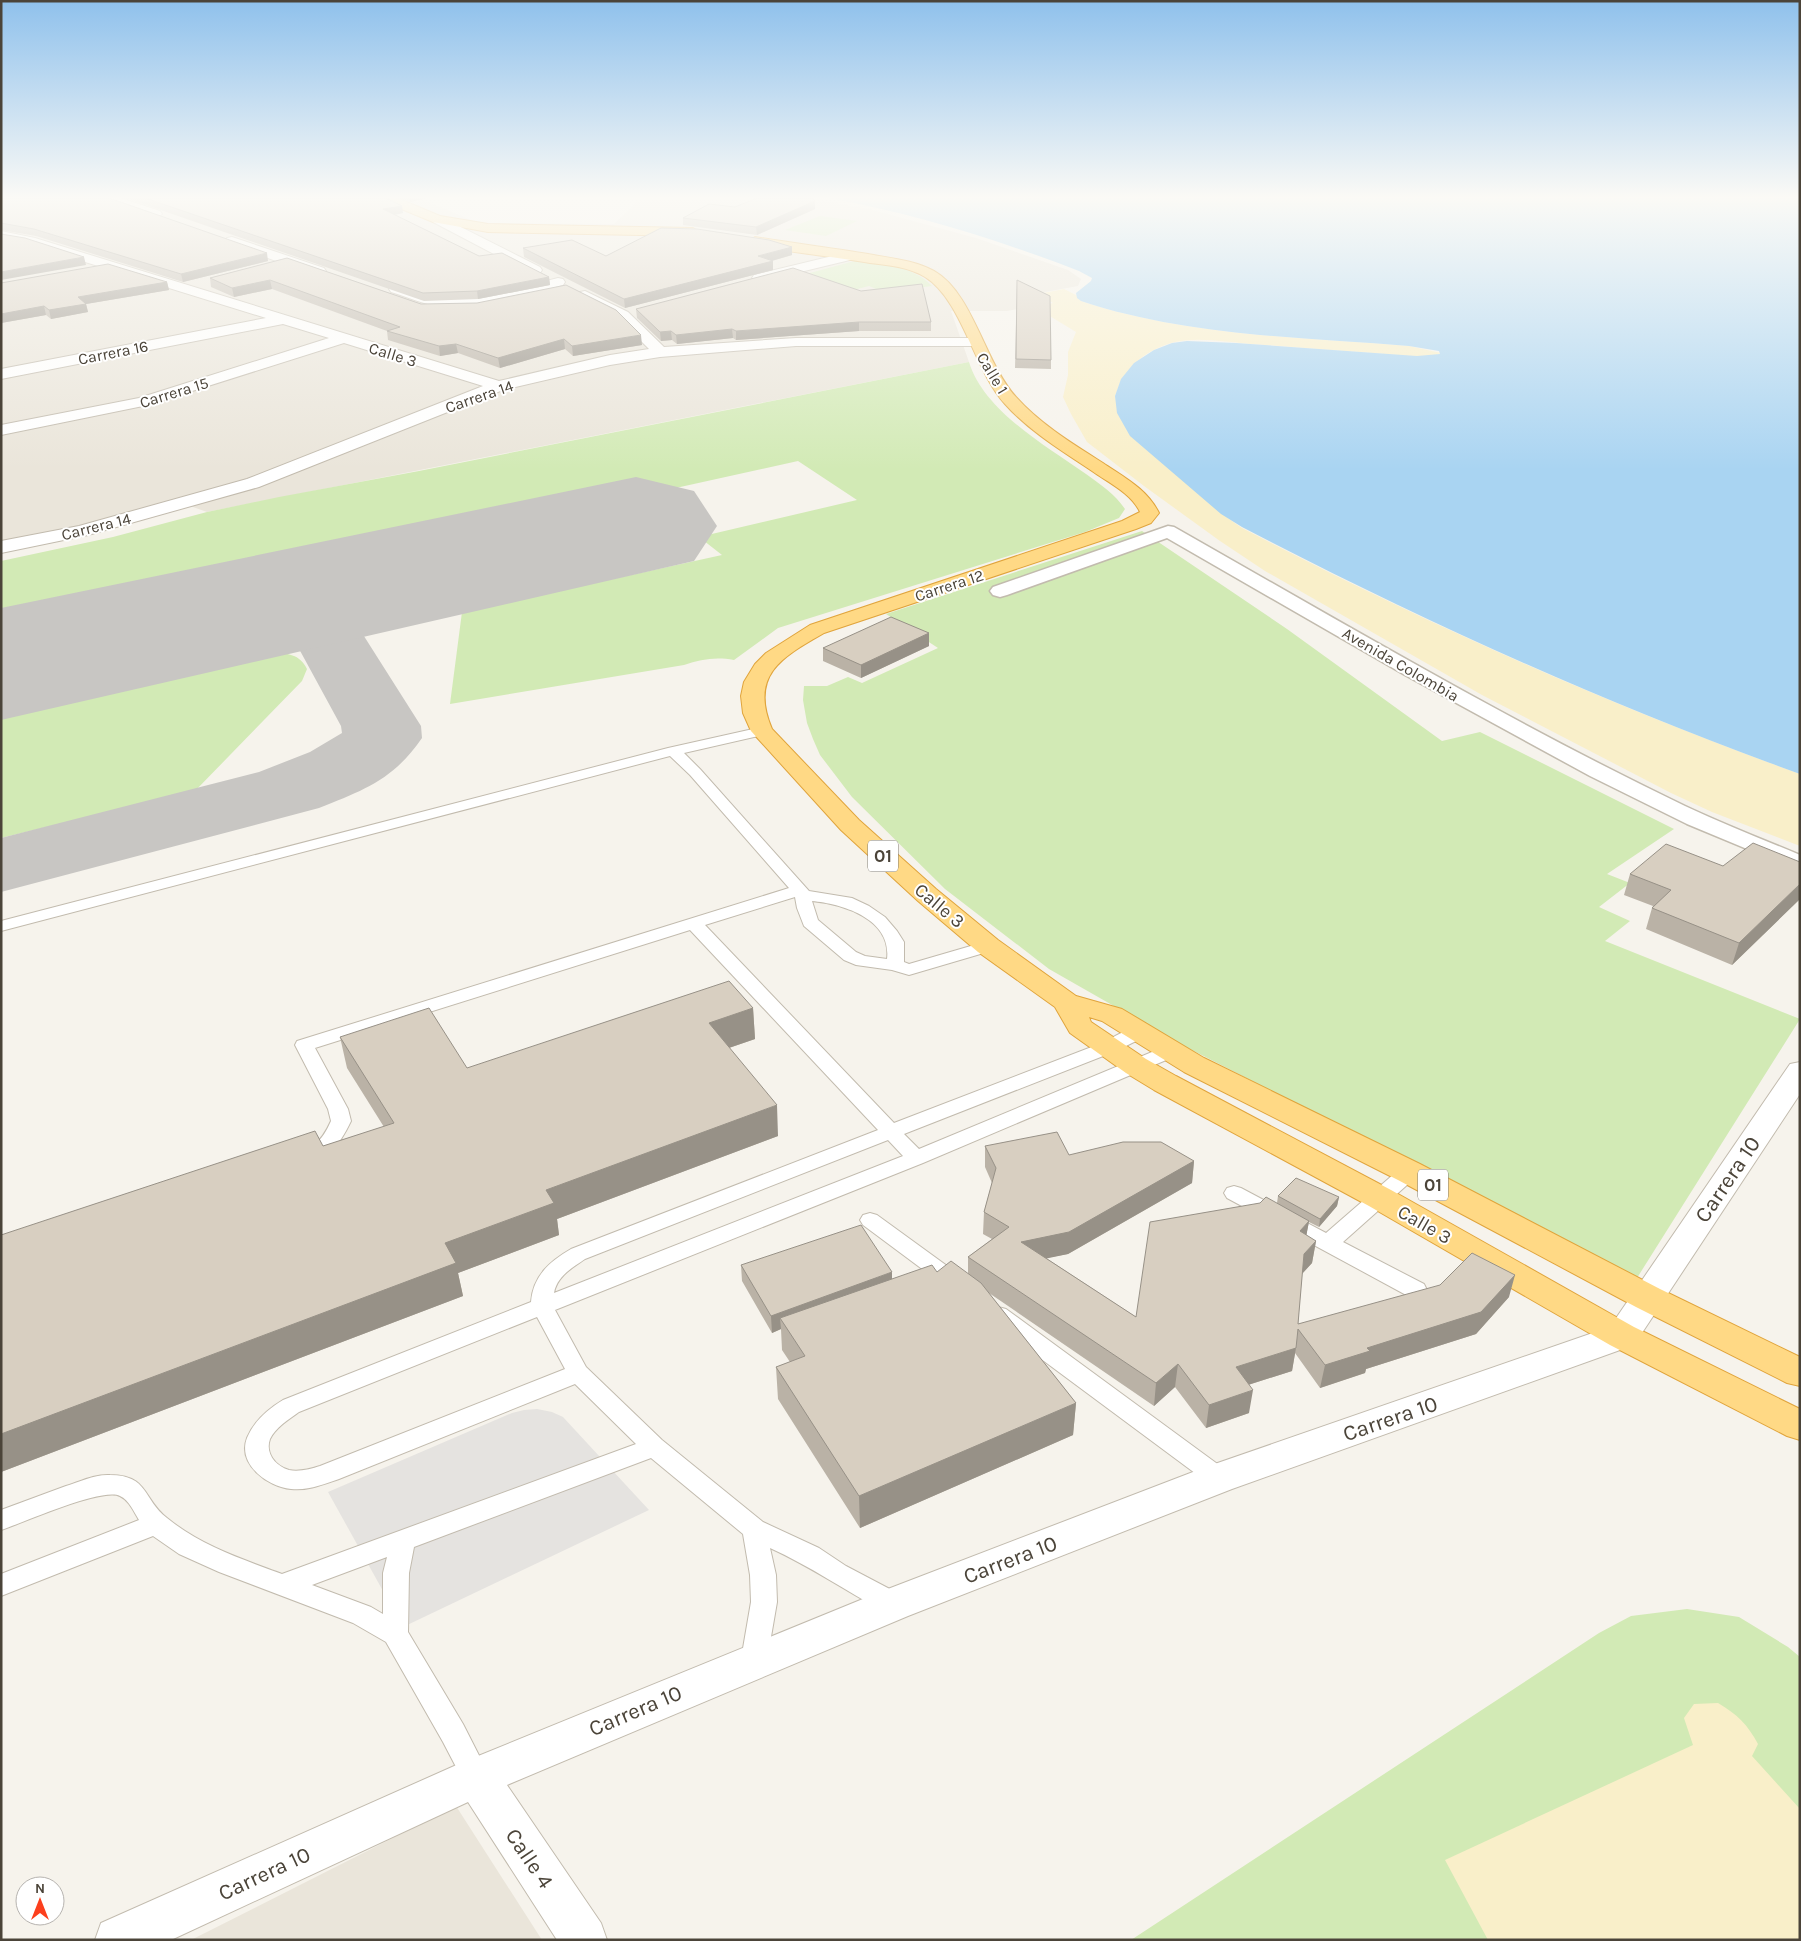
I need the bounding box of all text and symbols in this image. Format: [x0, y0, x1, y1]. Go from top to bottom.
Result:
street label: Carrera 16 [76, 336, 150, 369]
street label: Calle 3 [367, 338, 419, 371]
street label: Calle 1 [973, 349, 1012, 397]
street label: Carrera 15 [137, 373, 211, 412]
street label: Carrera 14 [442, 376, 516, 417]
street label: Carrera 14 [59, 509, 133, 544]
street label: Carrera 12 [912, 565, 986, 606]
street label: Avenida Colombia [1339, 623, 1462, 706]
road number: 01 [868, 840, 898, 871]
street label: Calle 3 [910, 879, 969, 933]
street label: Carrera 10 [1690, 1131, 1766, 1228]
road number: 01 [1418, 1170, 1448, 1200]
street label: Calle 3 [1394, 1201, 1455, 1249]
street label: Carrera 10 [1340, 1391, 1441, 1447]
street label: Carrera 10 [960, 1530, 1061, 1590]
street label: Carrera 10 [585, 1680, 686, 1742]
street label: Calle 4 [500, 1824, 559, 1893]
street label: Carrera 10 [214, 1841, 315, 1906]
north arrow [15, 1876, 65, 1926]
text: N [35, 1880, 45, 1897]

